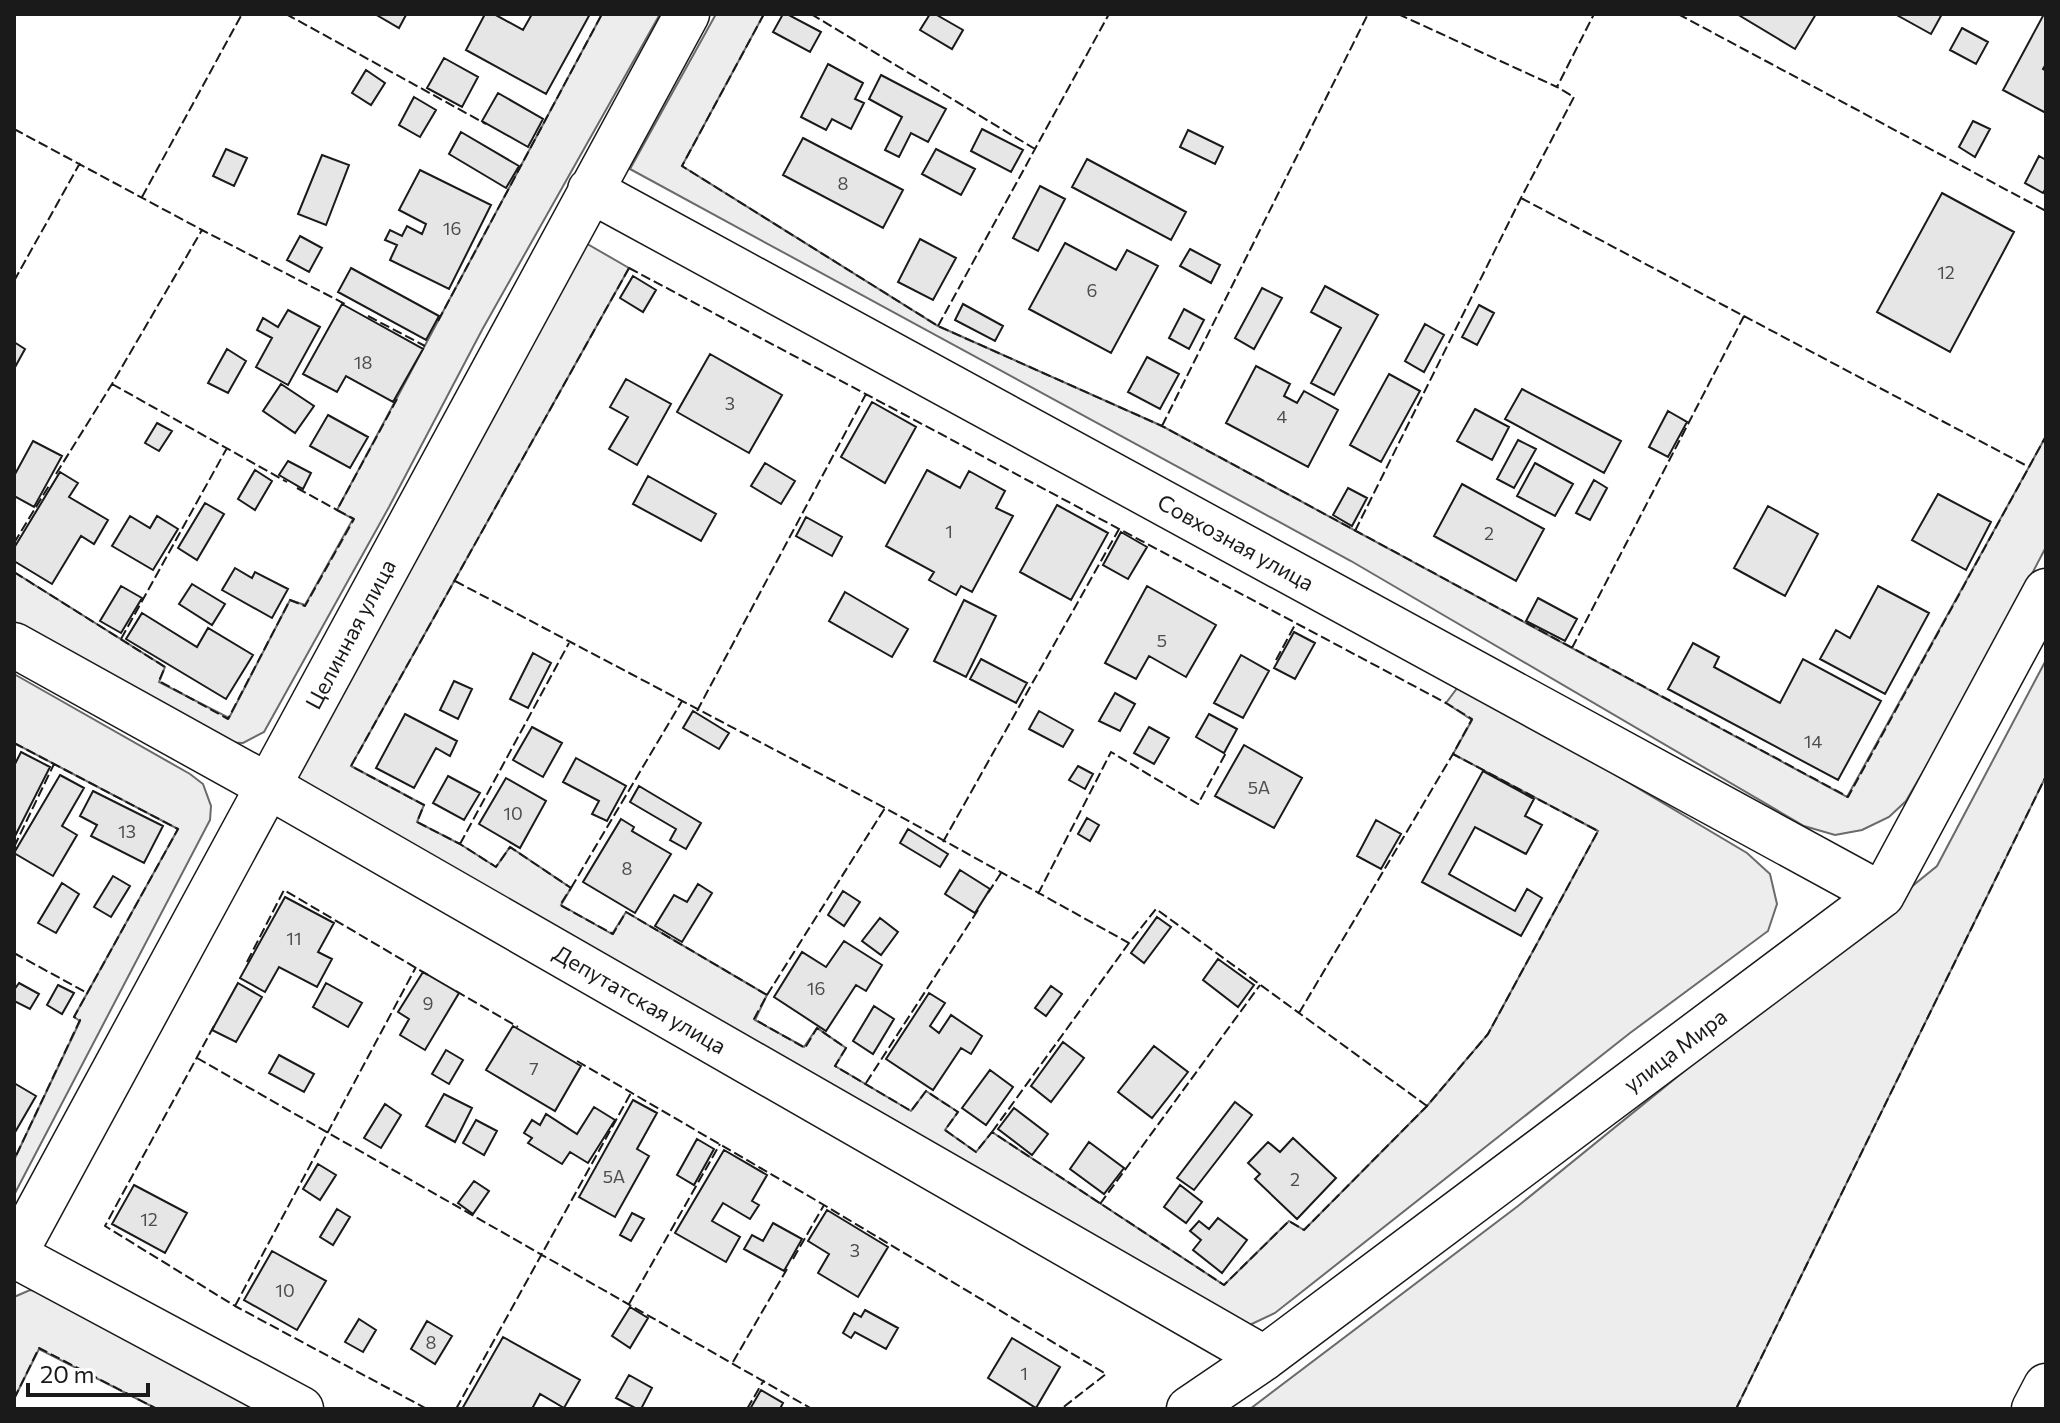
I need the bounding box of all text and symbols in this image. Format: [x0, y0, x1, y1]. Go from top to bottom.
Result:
house number: 8 [838, 172, 849, 194]
house number: 16 [443, 217, 461, 239]
house number: 12 [1937, 261, 1955, 283]
house number: 6 [1087, 279, 1097, 301]
house number: 18 [354, 351, 372, 373]
house number: 3 [725, 392, 735, 414]
house number: 4 [1277, 405, 1288, 427]
street label: Совхозная улица [1153, 488, 1319, 596]
house number: 1 [945, 520, 953, 542]
house number: 2 [1484, 522, 1494, 544]
street label: Целинная улица [299, 554, 401, 714]
house number: 5 [1157, 629, 1167, 651]
house number: 14 [1804, 730, 1822, 752]
house number: 5А [1248, 776, 1270, 798]
house number: 10 [503, 802, 523, 824]
house number: 13 [118, 820, 136, 842]
house number: 8 [622, 857, 633, 879]
house number: 11 [286, 927, 302, 949]
street label: Депутатская улица [549, 939, 731, 1059]
house number: 16 [807, 977, 825, 999]
house number: 9 [423, 992, 433, 1014]
street label: улица Мира [1618, 1002, 1732, 1098]
house number: 7 [529, 1057, 539, 1079]
house number: 5А [603, 1165, 625, 1187]
house number: 2 [1290, 1168, 1300, 1190]
house number: 12 [140, 1208, 158, 1230]
house number: 3 [850, 1239, 860, 1261]
house number: 10 [275, 1279, 295, 1301]
house number: 8 [426, 1331, 437, 1353]
scale bar [28, 1347, 148, 1397]
text: 20 m [40, 1359, 94, 1388]
house number: 1 [1020, 1362, 1028, 1384]

